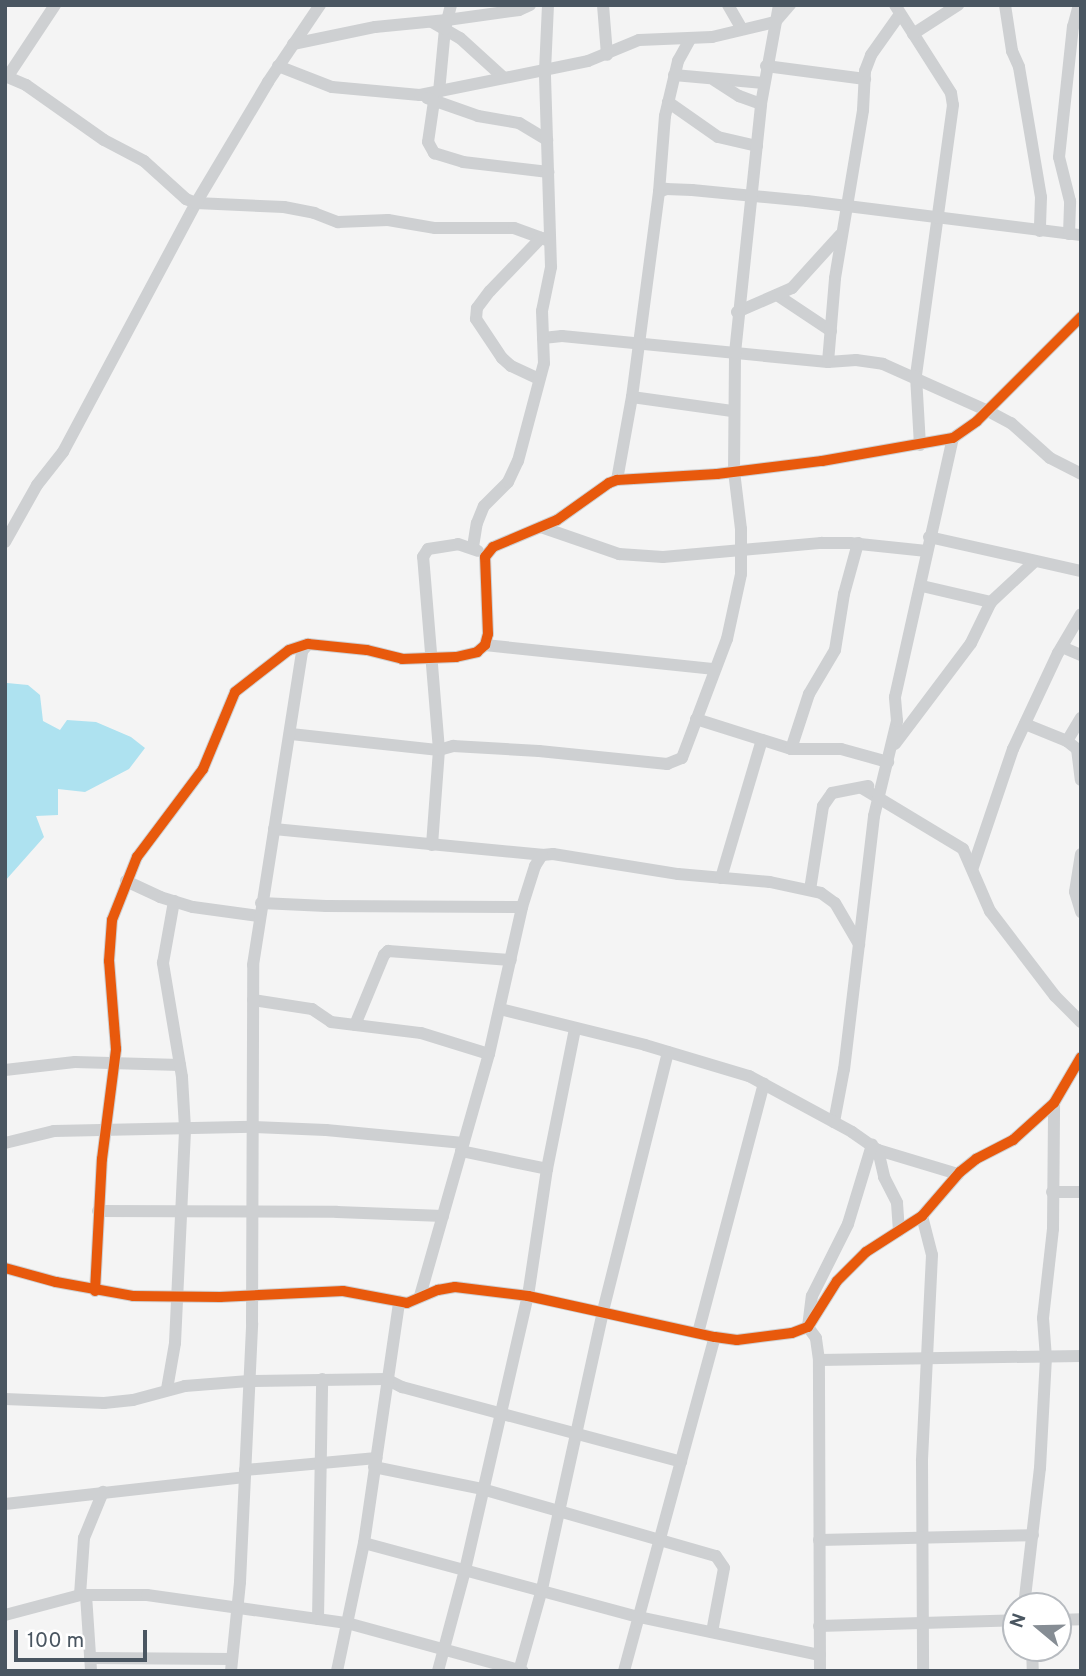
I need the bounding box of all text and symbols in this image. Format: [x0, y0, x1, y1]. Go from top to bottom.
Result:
north arrow [1002, 1592, 1072, 1662]
text: N [1005, 1610, 1033, 1631]
scale bar [18, 1616, 150, 1660]
text: 100 m [27, 1628, 84, 1655]

